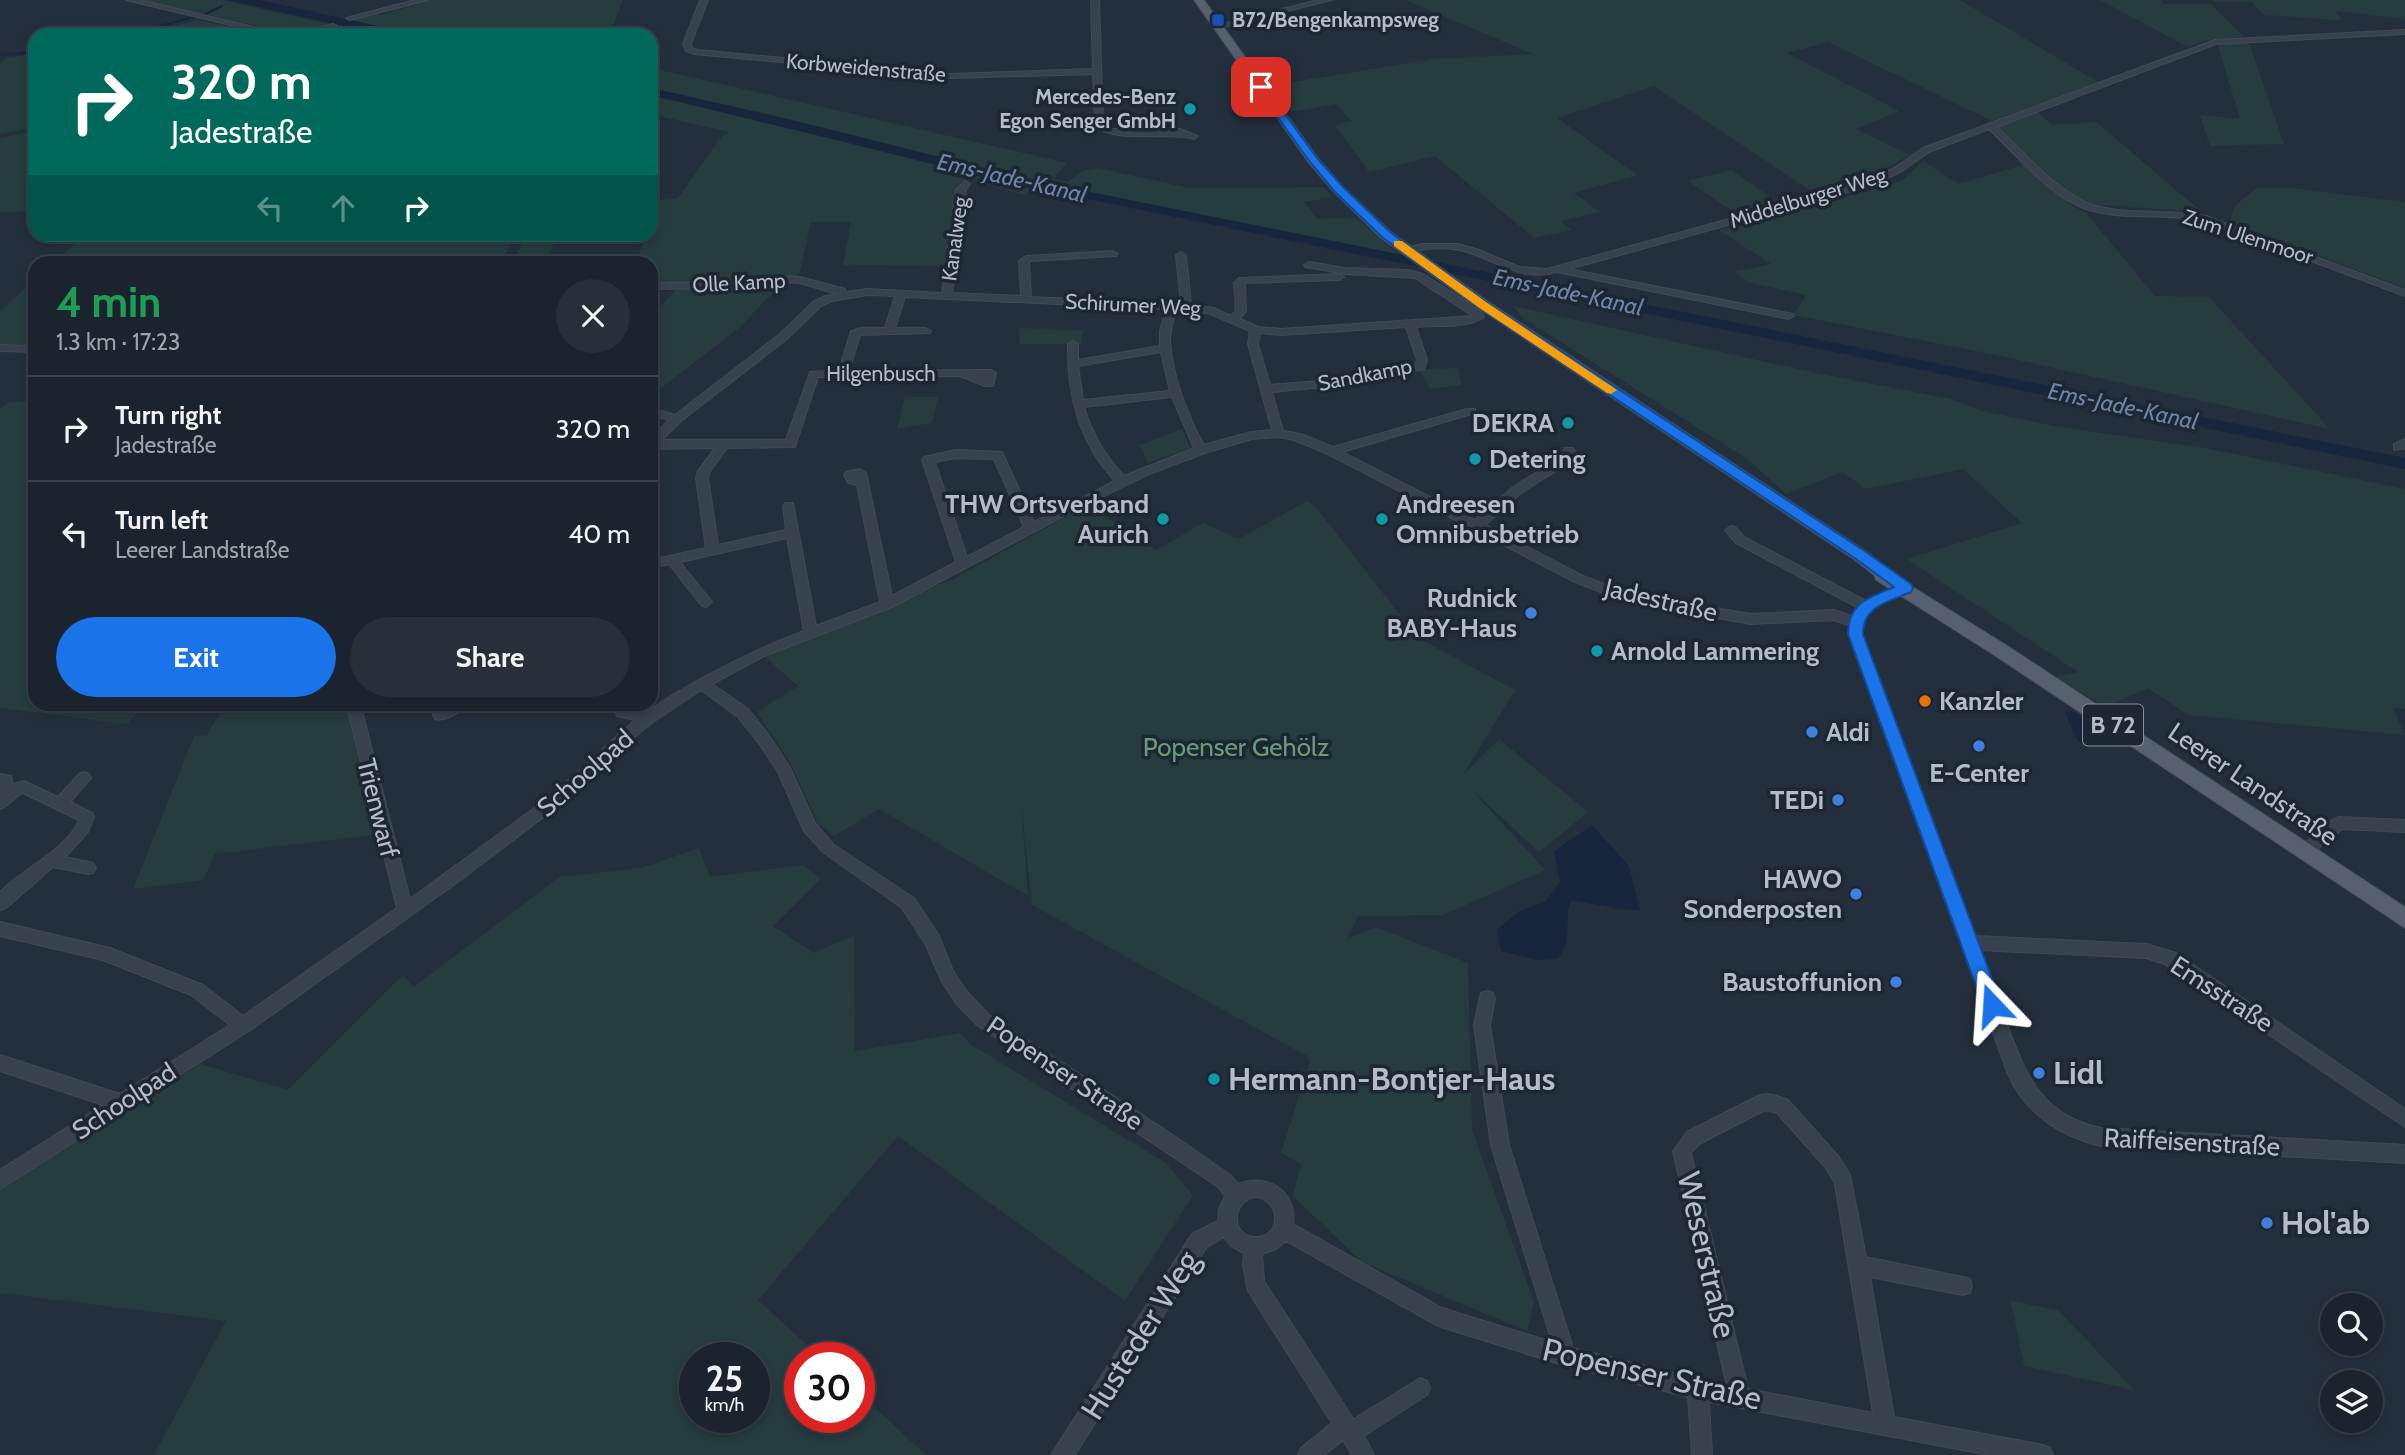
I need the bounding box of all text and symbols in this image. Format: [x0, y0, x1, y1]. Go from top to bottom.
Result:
place label: B72/Bengenkampsweg [1232, 7, 1439, 32]
marker: B72/Bengenkampsweg [1210, 12, 1226, 28]
street label: Korbweidenstraße [785, 48, 947, 87]
text: 320 m [171, 52, 312, 111]
icon: right [56, 56, 147, 147]
pin [1231, 57, 1291, 117]
icon: arrive [1242, 68, 1280, 106]
place label: Mercedes-Benz Egon Senger GmbH [999, 84, 1176, 133]
marker: Mercedes-Benz Egon Senger GmbH [1182, 101, 1198, 117]
text: Jadestraße [171, 112, 312, 151]
water label: Ems-Jade-Kanal [935, 147, 1090, 209]
street label: Middelburger Weg [1727, 162, 1890, 233]
icon: left [251, 189, 289, 227]
icon: ahead [324, 189, 362, 227]
icon: right [397, 189, 435, 227]
street label: Kanalweg [936, 195, 973, 283]
street label: Zum Ulenmoor [2180, 204, 2317, 269]
water label: Ems-Jade-Kanal [1491, 262, 1646, 322]
street label: Olle Kamp [692, 268, 786, 297]
text: 4 min [56, 276, 161, 328]
button: close [556, 279, 630, 353]
street label: Schirumer Weg [1064, 288, 1202, 321]
text: 1.3 km · 17:23 [56, 328, 181, 356]
street label: Sandkamp [1316, 353, 1414, 396]
street label: Hilgenbusch [826, 361, 936, 386]
water label: Ems-Jade-Kanal [2046, 376, 2201, 436]
text: Turn right [115, 399, 221, 431]
place label: DEKRA [1472, 407, 1555, 439]
icon: right [56, 410, 94, 448]
text: 320 m [556, 413, 630, 445]
marker: DEKRA [1560, 415, 1576, 431]
text: Jadestraße [115, 431, 217, 459]
place label: Detering [1489, 443, 1586, 475]
marker: Detering [1467, 451, 1483, 467]
place label: THW Ortsverband Aurich [945, 488, 1149, 550]
place label: Andreesen Omnibusbetrieb [1396, 488, 1579, 550]
text: Turn left [115, 504, 208, 536]
marker: THW Ortsverband Aurich [1155, 511, 1171, 527]
marker: Andreesen Omnibusbetrieb [1374, 511, 1390, 527]
icon: left [56, 515, 94, 553]
text: 40 m [568, 518, 630, 550]
text: Leerer Landstraße [115, 536, 290, 564]
street label: Jadestraße [1600, 571, 1721, 629]
place label: Rudnick BABY-Haus [1386, 582, 1517, 644]
marker: Rudnick BABY-Haus [1523, 605, 1539, 621]
button: Exit [56, 617, 336, 697]
button: Share [350, 617, 630, 697]
place label: Arnold Lammering [1611, 635, 1819, 667]
marker: Arnold Lammering [1589, 643, 1605, 659]
place label: Kanzler [1939, 685, 2024, 717]
marker: Kanzler [1917, 693, 1933, 709]
road number: B 72 [2083, 704, 2143, 746]
place label: Aldi [1826, 716, 1870, 748]
street label: Leerer Landstraße [2162, 716, 2344, 852]
street label: Schoolpad [530, 722, 640, 824]
marker: Aldi [1804, 724, 1820, 740]
park label: Popenser Gehölz [1143, 731, 1329, 763]
marker: E-Center [1971, 738, 1987, 754]
street label: Trienwarf [350, 755, 406, 861]
place label: E-Center [1929, 757, 2029, 789]
place label: TEDi [1770, 784, 1824, 816]
marker: TEDi [1830, 792, 1846, 808]
place label: HAWO Sonderposten [1684, 863, 1842, 925]
marker: HAWO Sonderposten [1848, 886, 1864, 902]
street label: Emsstraße [2165, 949, 2279, 1039]
place label: Baustoffunion [1722, 966, 1882, 998]
position arrow [1955, 968, 2029, 1042]
marker: Baustoffunion [1888, 974, 1904, 990]
street label: Popenser Straße [981, 1009, 1149, 1137]
place label: Lidl [2053, 1053, 2103, 1092]
street label: Schoolpad [66, 1056, 182, 1146]
place label: Hermann-Bontjer-Haus [1228, 1059, 1555, 1098]
marker: Lidl [2031, 1065, 2047, 1081]
marker: Hermann-Bontjer-Haus [1206, 1071, 1222, 1087]
street label: Raiffeisenstraße [2103, 1121, 2281, 1163]
street label: Weserstraße [1669, 1168, 1746, 1342]
place label: Hol'ab [2281, 1203, 2370, 1242]
marker: Hol'ab [2259, 1215, 2275, 1231]
street label: Husteder Weg [1072, 1242, 1208, 1427]
map controls [2320, 1293, 2383, 1433]
button: search [2320, 1293, 2383, 1356]
street label: Popenser Straße [1539, 1329, 1765, 1418]
speed limit sign: 30 [784, 1342, 875, 1433]
text: 25 [706, 1357, 743, 1400]
button: layers [2320, 1370, 2383, 1433]
text: km/h [705, 1394, 744, 1416]

